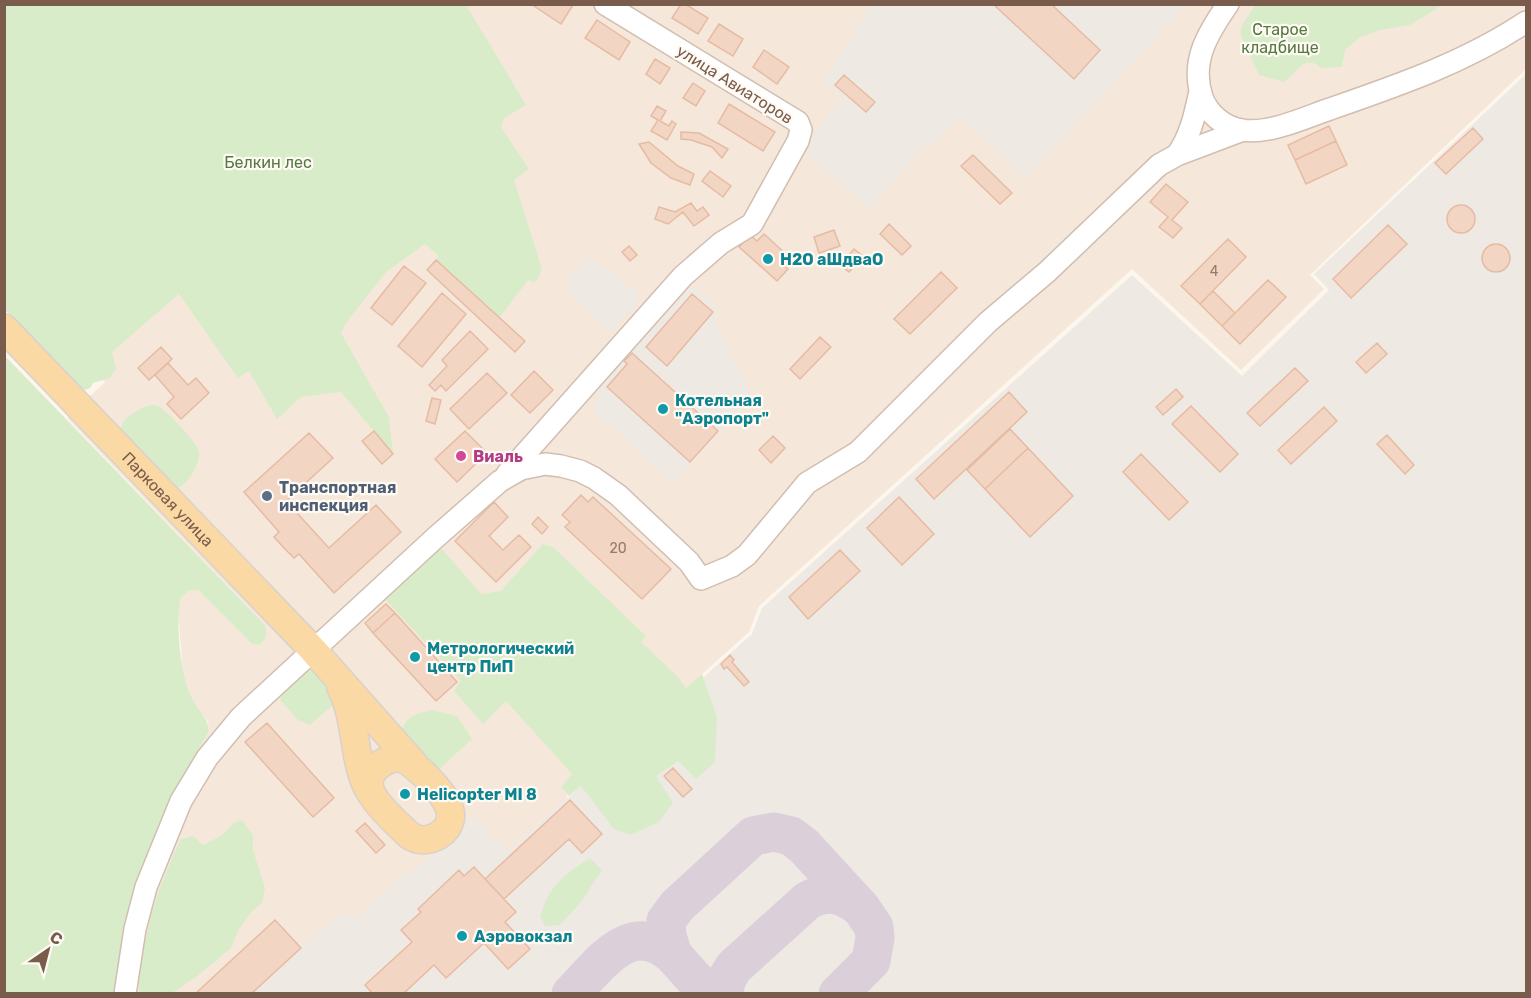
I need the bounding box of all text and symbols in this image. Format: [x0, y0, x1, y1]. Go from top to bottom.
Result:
park label: Старое кладбище [1241, 20, 1319, 57]
street label: улица Авиаторов [673, 41, 796, 128]
park label: Белкин лес [224, 153, 312, 172]
place label: H2O аШдваО [780, 250, 883, 269]
marker: H2O аШдваО [761, 252, 775, 266]
house number: 4 [1210, 263, 1219, 280]
place label: Котельная "Аэропорт" [675, 391, 769, 428]
marker: Котельная "Аэропорт" [656, 402, 670, 416]
place label: Виаль [473, 447, 523, 466]
street label: Парковая улица [118, 448, 217, 551]
marker: Виаль [454, 449, 468, 463]
place label: Транспортная инспекция [279, 478, 396, 515]
marker: Транспортная инспекция [260, 489, 274, 503]
house number: 20 [609, 540, 627, 557]
place label: Метрологический центр ПиП [427, 639, 574, 676]
marker: Метрологический центр ПиП [408, 650, 422, 664]
place label: Helicopter MI 8 [417, 785, 537, 804]
marker: Helicopter MI 8 [398, 787, 412, 801]
north arrow [18, 920, 78, 980]
text: С [46, 927, 66, 949]
place label: Аэровокзал [474, 927, 572, 946]
marker: Аэровокзал [455, 929, 469, 943]

